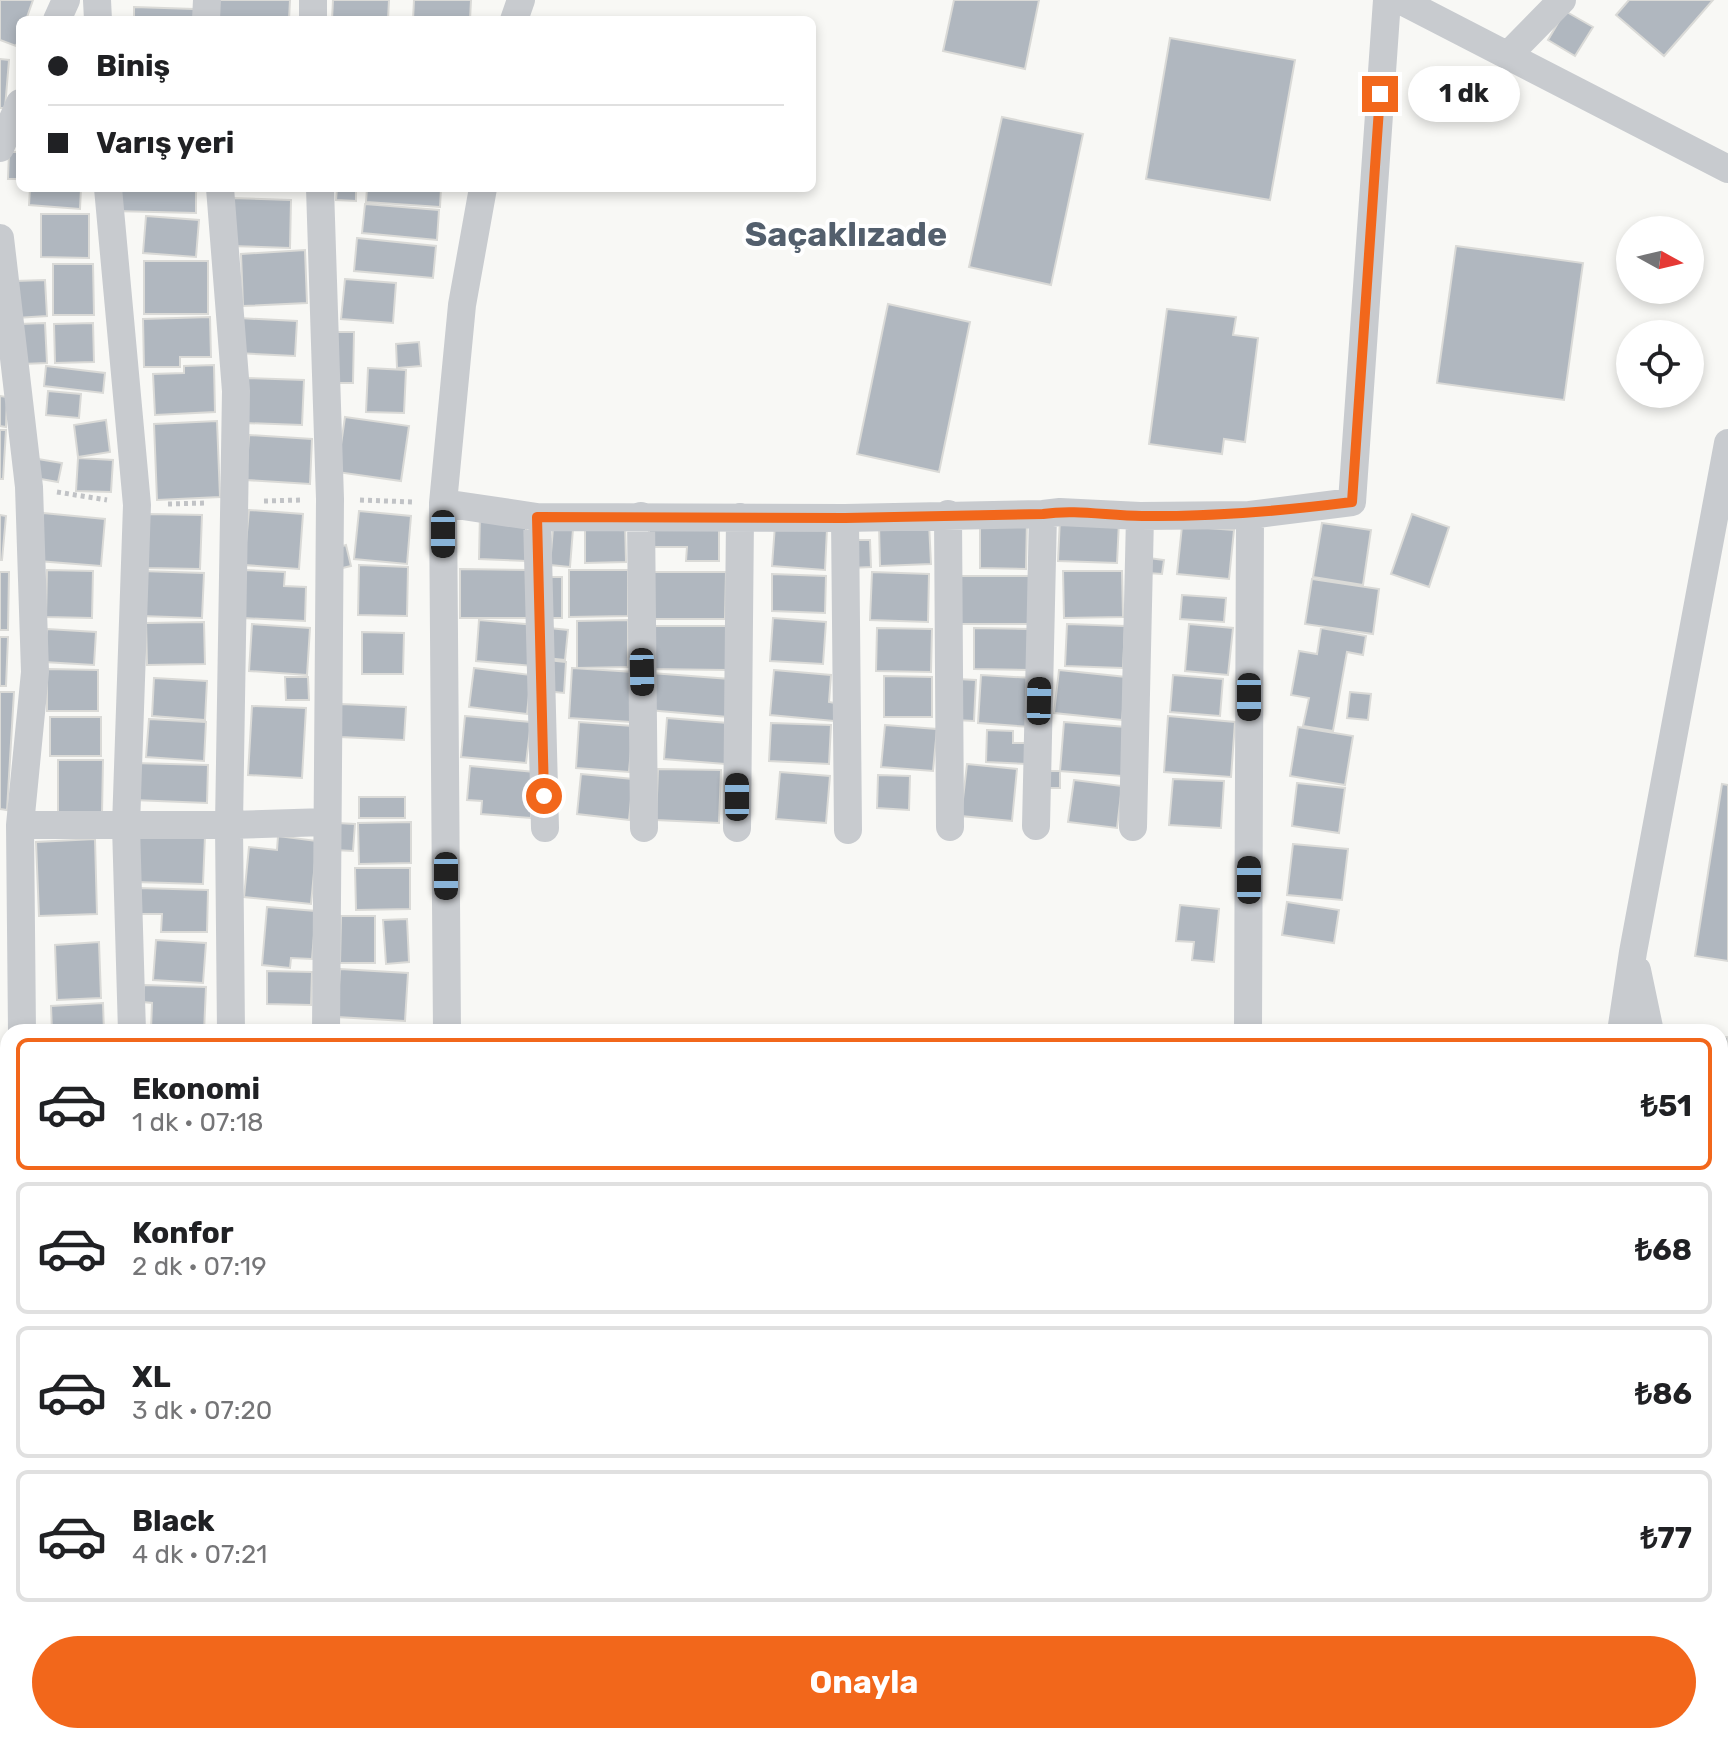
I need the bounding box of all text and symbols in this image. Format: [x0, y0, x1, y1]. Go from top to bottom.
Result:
text: Biniş [96, 48, 170, 84]
callout: 1 dk [1408, 66, 1520, 122]
route end [1362, 76, 1398, 112]
text: 1 dk [1439, 78, 1489, 109]
text: Varış yeri [96, 125, 234, 161]
district label: Saçaklızade [745, 214, 947, 255]
north arrow [1616, 216, 1704, 304]
map controls [1616, 216, 1704, 408]
button: locate [1616, 320, 1704, 408]
car [431, 510, 455, 558]
car [630, 648, 654, 696]
car [1237, 673, 1261, 721]
car [1027, 677, 1051, 725]
car [725, 773, 749, 821]
route start [526, 778, 562, 814]
car [434, 852, 458, 900]
car [1237, 856, 1261, 904]
icon: car [36, 1068, 108, 1140]
text: Ekonomi [132, 1071, 260, 1107]
text: ₺51 [1641, 1088, 1692, 1124]
text: 1 dk · 07:18 [132, 1107, 264, 1138]
icon: car [36, 1212, 108, 1284]
text: Konfor [132, 1215, 234, 1251]
text: ₺68 [1635, 1232, 1692, 1268]
text: 2 dk · 07:19 [132, 1251, 267, 1282]
icon: car [36, 1356, 108, 1428]
text: XL [132, 1359, 171, 1395]
text: ₺86 [1635, 1376, 1692, 1412]
text: 3 dk · 07:20 [132, 1395, 272, 1426]
icon: car [36, 1500, 108, 1572]
text: Black [132, 1503, 215, 1539]
text: ₺77 [1640, 1520, 1692, 1556]
text: 4 dk · 07:21 [132, 1539, 267, 1570]
button: Onayla [32, 1636, 1696, 1728]

